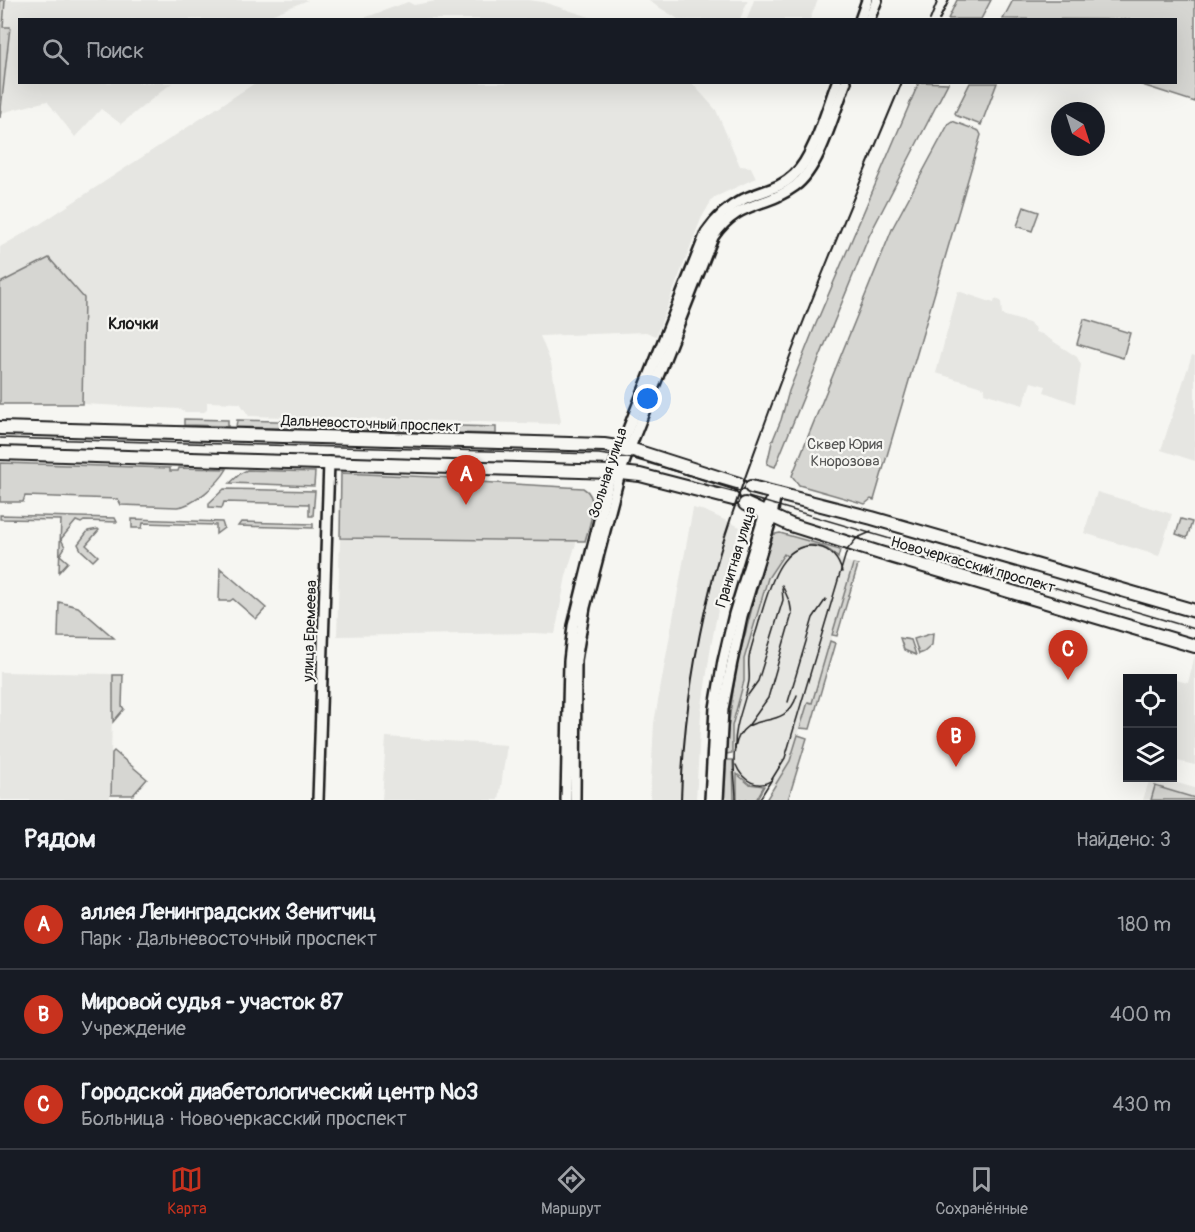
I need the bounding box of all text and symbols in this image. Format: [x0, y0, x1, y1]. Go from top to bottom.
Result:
search box [18, 18, 1177, 84]
icon: search [39, 35, 72, 68]
text: Поиск [87, 37, 144, 65]
north arrow [1051, 102, 1105, 156]
district label: Клочки [108, 314, 159, 334]
your location [633, 384, 662, 413]
street label: Дальневосточный проспект [280, 411, 462, 437]
street label: Зольная улица [584, 425, 632, 521]
park label: Сквер Юрия Кнорозова [807, 435, 883, 471]
pin: A [446, 456, 486, 505]
street label: Гранитная улица [712, 504, 760, 610]
street label: Новочеркасский проспект [888, 532, 1058, 598]
street label: улица Еремеева [299, 580, 321, 683]
pin: C [1048, 630, 1088, 680]
map controls [1123, 674, 1177, 782]
button: locate [1123, 674, 1177, 728]
pin: B [936, 718, 976, 767]
button: layers [1123, 728, 1177, 782]
text: Рядом [24, 823, 96, 855]
text: Найдено: 3 [1076, 827, 1171, 852]
text: аллея Ленинградских Зенитчиц [81, 898, 376, 926]
text: A [37, 912, 50, 937]
text: 180 m [1117, 912, 1171, 937]
text: Парк · Дальневосточный проспект [81, 926, 377, 951]
text: Мировой судья - участок 87 [81, 988, 343, 1016]
text: B [38, 1002, 49, 1027]
text: 400 m [1110, 1002, 1171, 1027]
text: Учреждение [81, 1016, 186, 1041]
text: Городской диабетологический центр №3 [81, 1078, 478, 1106]
text: C [37, 1092, 50, 1117]
text: 430 m [1112, 1092, 1171, 1117]
text: Больница · Новочеркасский проспект [81, 1106, 407, 1131]
tab: Карта [167, 1163, 207, 1219]
tab: Маршрут [541, 1163, 601, 1219]
tab: Сохранённые [936, 1163, 1028, 1219]

